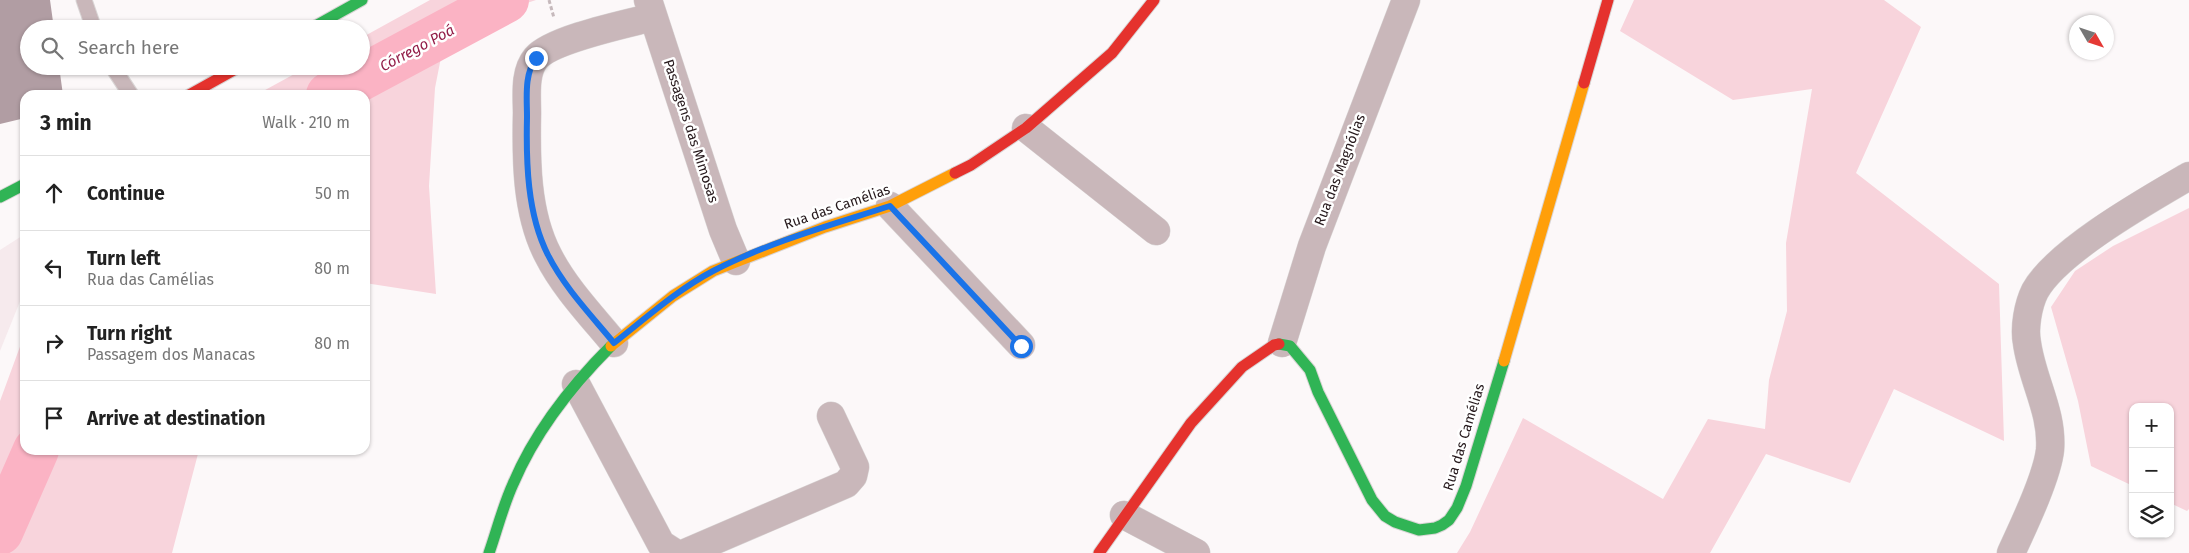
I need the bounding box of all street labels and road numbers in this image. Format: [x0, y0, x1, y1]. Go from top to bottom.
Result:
street label: Passagens das Mimosas [660, 57, 722, 205]
street label: Rua das Magnólias [1311, 111, 1369, 228]
street label: Rua das Camélias [782, 181, 893, 233]
street label: Rua das Camélias [1440, 381, 1488, 493]

